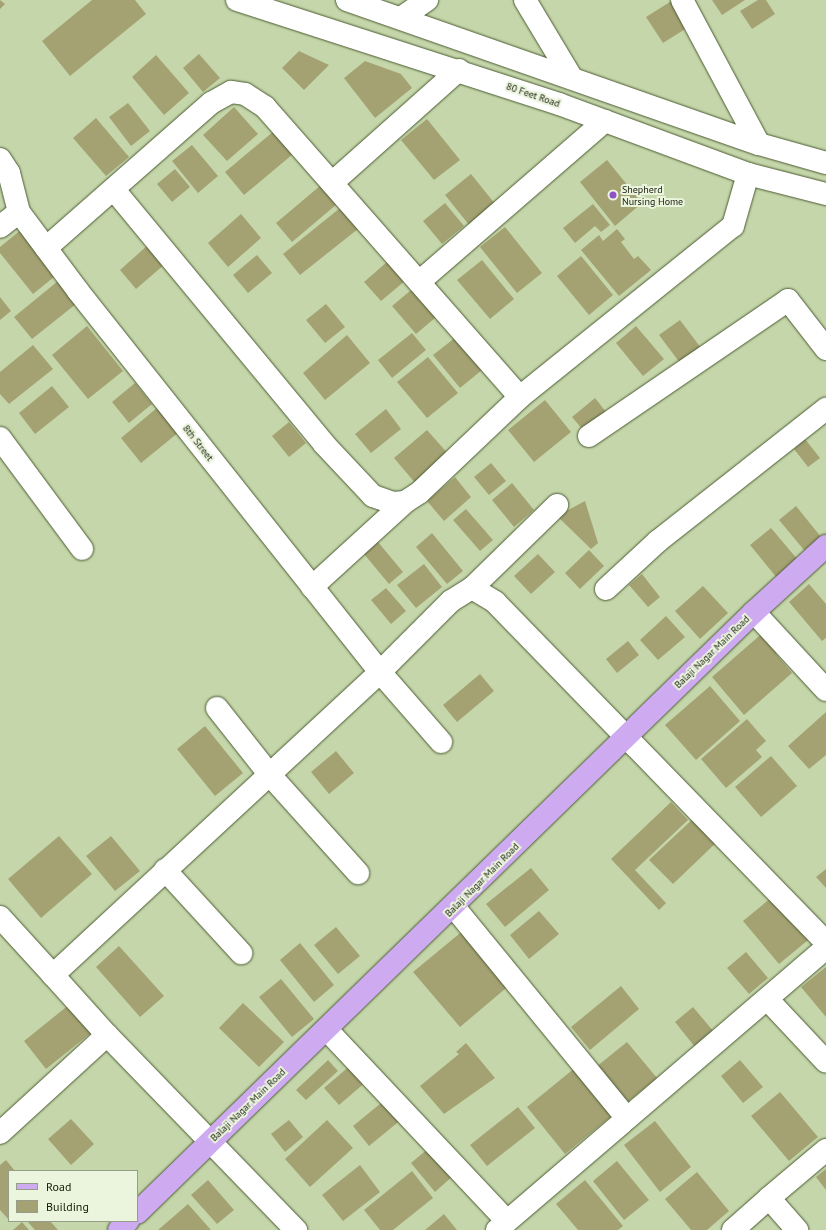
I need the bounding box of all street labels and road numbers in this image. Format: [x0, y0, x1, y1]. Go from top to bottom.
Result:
street label: 80 Feet Road [505, 80, 561, 110]
street label: 8th Street [180, 423, 216, 463]
street label: Balaji Nagar Main Road [672, 613, 752, 691]
street label: Balaji Nagar Main Road [443, 841, 521, 919]
street label: Balaji Nagar Main Road [208, 1066, 288, 1144]

